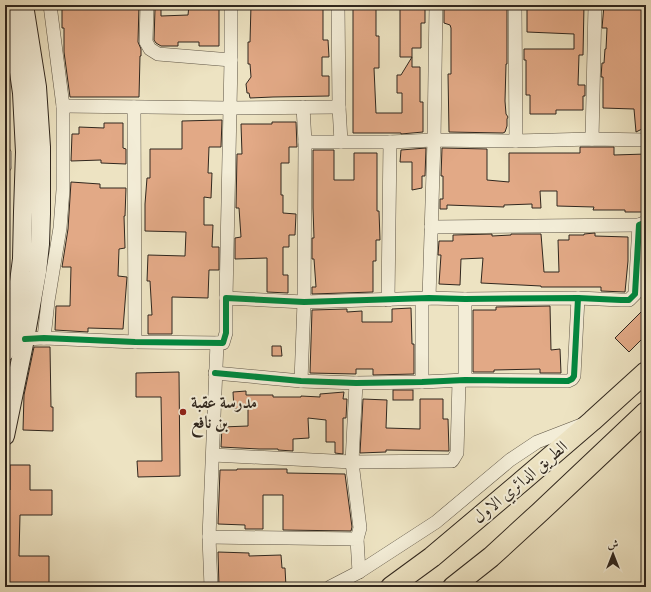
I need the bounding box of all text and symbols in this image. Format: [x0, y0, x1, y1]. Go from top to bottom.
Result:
place label: مدرسة عقبة بن نافع [191, 392, 257, 438]
marker: مدرسة عقبة بن نافع [178, 407, 188, 417]
street label: الطريق الدائري الاول [468, 436, 574, 530]
north arrow [593, 534, 633, 574]
text: ش [608, 538, 619, 551]

